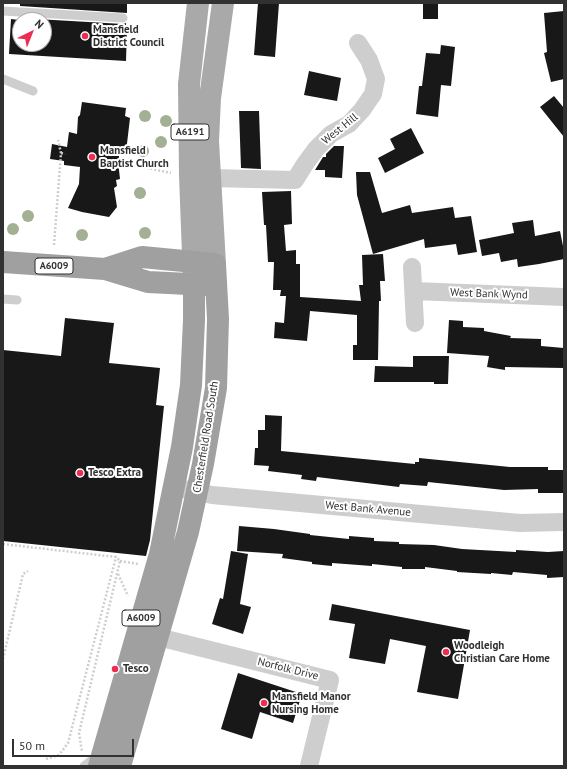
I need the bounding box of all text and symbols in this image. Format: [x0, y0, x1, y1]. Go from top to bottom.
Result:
north arrow [12, 12, 52, 52]
text: N [32, 16, 47, 32]
place label: Mansfield District Council [93, 23, 164, 49]
marker: Mansfield District Council [80, 31, 90, 41]
street label: West Hill [319, 111, 361, 147]
road number: A6191 [171, 124, 209, 140]
place label: Mansfield Baptist Church [100, 144, 169, 170]
marker: Mansfield Baptist Church [87, 152, 97, 162]
road number: A6009 [35, 258, 73, 274]
street label: West Bank Wynd [450, 286, 528, 302]
street label: Chesterfield Road South [191, 380, 221, 494]
place label: Tesco Extra [88, 466, 141, 480]
marker: Tesco Extra [75, 468, 85, 478]
street label: West Bank Avenue [325, 499, 411, 519]
road number: A6009 [122, 610, 160, 626]
place label: Woodleigh Christian Care Home [454, 639, 550, 665]
marker: Woodleigh Christian Care Home [441, 647, 451, 657]
street label: Norfolk Drive [256, 655, 320, 683]
place label: Tesco [123, 662, 149, 676]
marker: Tesco [110, 664, 120, 674]
place label: Mansfield Manor Nursing Home [272, 690, 351, 716]
marker: Mansfield Manor Nursing Home [259, 698, 269, 708]
scale bar [14, 731, 136, 757]
text: 50 m [19, 738, 45, 753]

